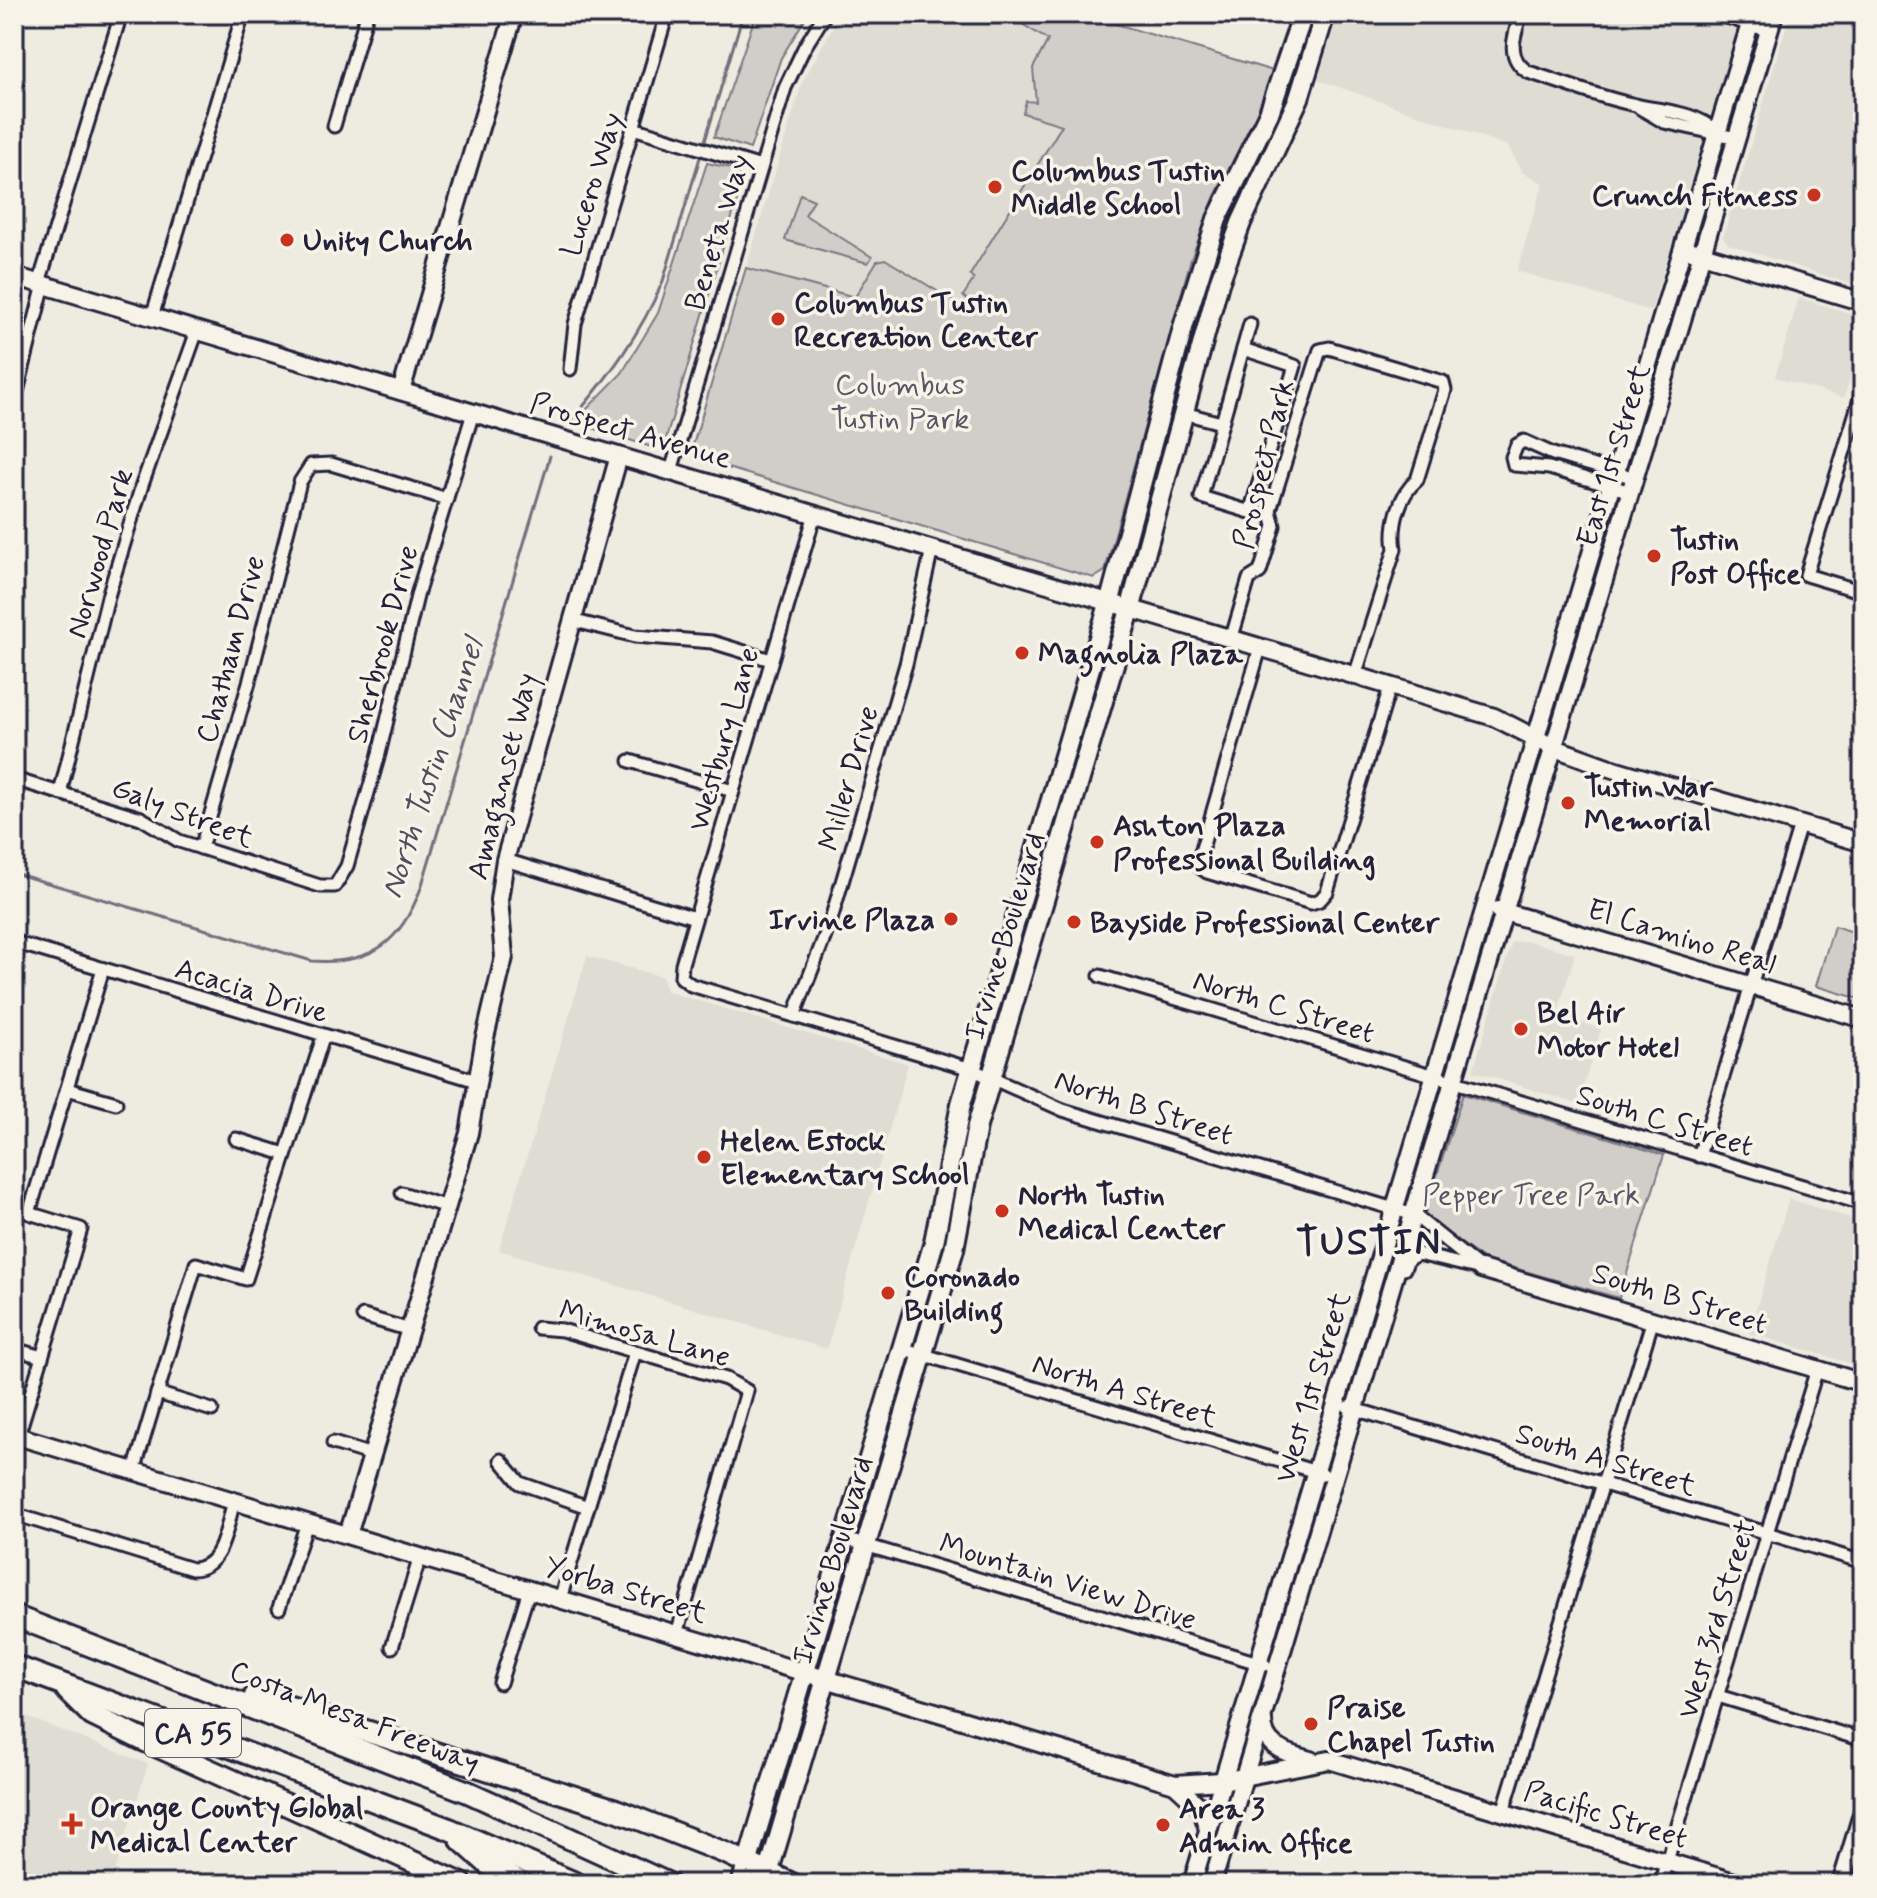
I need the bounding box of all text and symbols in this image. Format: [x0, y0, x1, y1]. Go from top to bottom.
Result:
street label: Lucero Way [552, 108, 633, 261]
street label: Beneta Way [676, 149, 761, 315]
place label: Columbus Tustin Middle School [1011, 152, 1225, 225]
place label: Crunch Fitness [1592, 177, 1799, 216]
marker: Columbus Tustin Middle School [986, 178, 1004, 196]
marker: Crunch Fitness [1805, 186, 1823, 204]
place label: Unity Church [303, 222, 473, 261]
marker: Unity Church [278, 231, 296, 249]
place label: Columbus Tustin Recreation Center [794, 284, 1039, 357]
marker: Columbus Tustin Recreation Center [769, 310, 787, 328]
street label: East 1st Street [1568, 359, 1661, 552]
park label: Columbus Tustin Park [831, 366, 969, 439]
street label: Prospect Park [1225, 376, 1304, 553]
street label: Prospect Avenue [526, 384, 736, 479]
street label: Norwood Park [58, 464, 143, 643]
place label: Tustin Post Office [1670, 521, 1801, 594]
street label: Sherbrook Drive [338, 541, 429, 748]
marker: Tustin Post Office [1645, 547, 1663, 565]
street label: Chatham Drive [188, 551, 275, 748]
water label: North Tustin Channel [371, 629, 496, 904]
place label: Magnolia Plaza [1038, 635, 1244, 678]
street label: Westbury Lane [680, 643, 769, 836]
marker: Magnolia Plaza [1013, 644, 1031, 662]
street label: Amaganset Way [459, 669, 551, 885]
street label: Miller Drive [810, 701, 889, 856]
street label: Galy Street [106, 768, 259, 858]
place label: Tustin War Memorial [1584, 768, 1714, 841]
marker: Tustin War Memorial [1559, 794, 1577, 812]
place label: Ashton Plaza Professional Building [1113, 807, 1376, 881]
street label: Irvine Boulevard [955, 828, 1056, 1045]
marker: Ashton Plaza Professional Building [1088, 833, 1106, 851]
street label: El Camino Real [1583, 890, 1781, 985]
place label: Irvine Plaza [769, 901, 935, 940]
place label: Bayside Professional Center [1090, 904, 1440, 943]
marker: Irvine Plaza [942, 910, 960, 928]
marker: Bayside Professional Center [1065, 913, 1083, 931]
street label: Acacia Drive [170, 950, 333, 1033]
street label: North C Street [1188, 961, 1379, 1054]
place label: Bel Air Motor Hotel [1537, 994, 1679, 1067]
marker: Bel Air Motor Hotel [1512, 1020, 1530, 1038]
street label: North B Street [1049, 1061, 1238, 1156]
street label: South C Street [1571, 1076, 1758, 1167]
place label: Helen Estock Elementary School [720, 1122, 969, 1195]
marker: Helen Estock Elementary School [695, 1148, 713, 1166]
place label: North Tustin Medical Center [1018, 1176, 1227, 1249]
park label: Pepper Tree Park [1422, 1176, 1640, 1215]
marker: North Tustin Medical Center [993, 1202, 1011, 1220]
district label: TUSTIN [1296, 1219, 1442, 1268]
street label: South B Street [1587, 1254, 1772, 1345]
place label: Coronado Building [904, 1258, 1020, 1335]
marker: Coronado Building [879, 1284, 897, 1302]
street label: West 1st Street [1266, 1287, 1361, 1488]
street label: Mimosa Lane [555, 1291, 735, 1377]
street label: North A Street [1027, 1345, 1222, 1438]
street label: South A Street [1511, 1414, 1701, 1507]
street label: Irvine Boulevard [783, 1452, 884, 1669]
street label: West 3rd Street [1669, 1515, 1766, 1724]
street label: Mountain View Drive [934, 1525, 1201, 1640]
street label: Yorba Street [540, 1547, 712, 1634]
street label: Costa Mesa Freeway [224, 1652, 485, 1783]
place label: Praise Chapel Tustin [1327, 1689, 1495, 1762]
road number: CA 55 [145, 1709, 241, 1757]
marker: Praise Chapel Tustin [1302, 1715, 1320, 1733]
street label: Pacific Street [1519, 1772, 1692, 1859]
place label: Orange County Global Medical Center [90, 1789, 363, 1862]
place label: Area 3 Admin Office [1179, 1790, 1353, 1863]
marker: Orange County Global Medical Center [61, 1813, 83, 1835]
marker: Area 3 Admin Office [1154, 1816, 1172, 1834]

